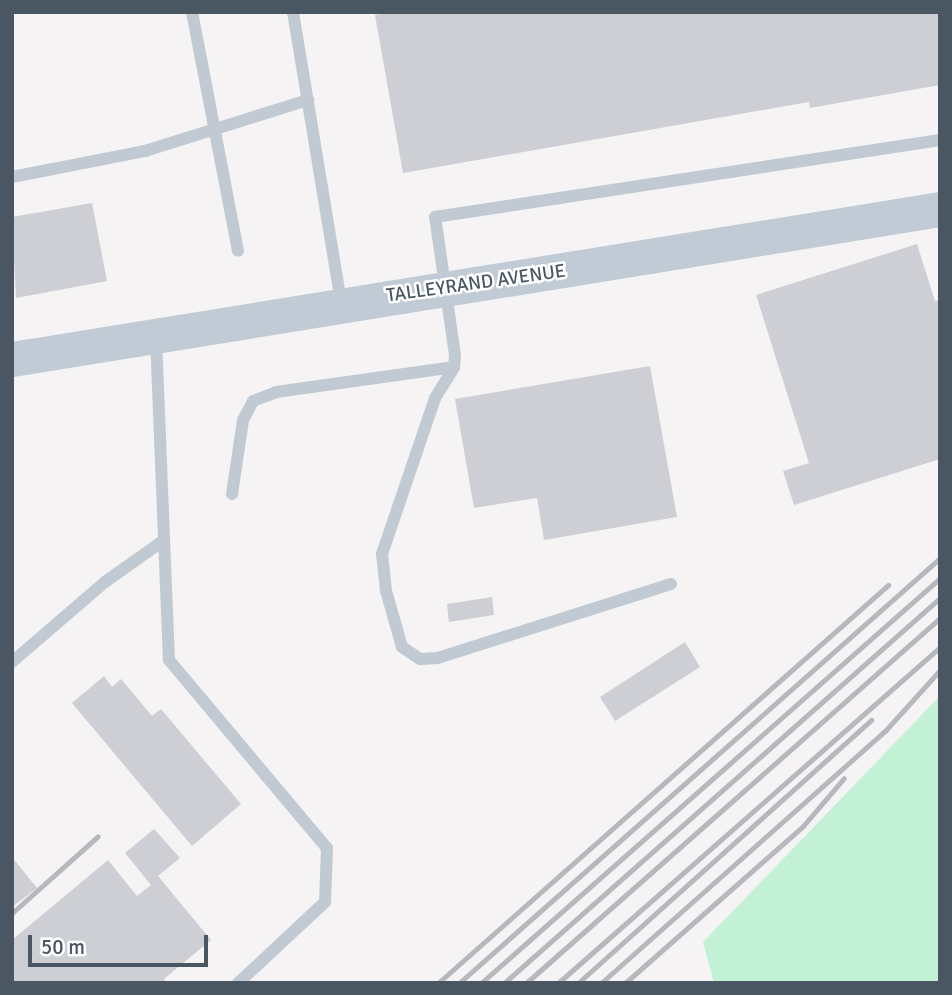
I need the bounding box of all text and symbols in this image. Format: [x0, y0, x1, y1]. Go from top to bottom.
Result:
street label: TALLEYRAND AVENUE [385, 260, 567, 308]
scale bar [32, 922, 212, 966]
text: 50 m [41, 934, 85, 960]

